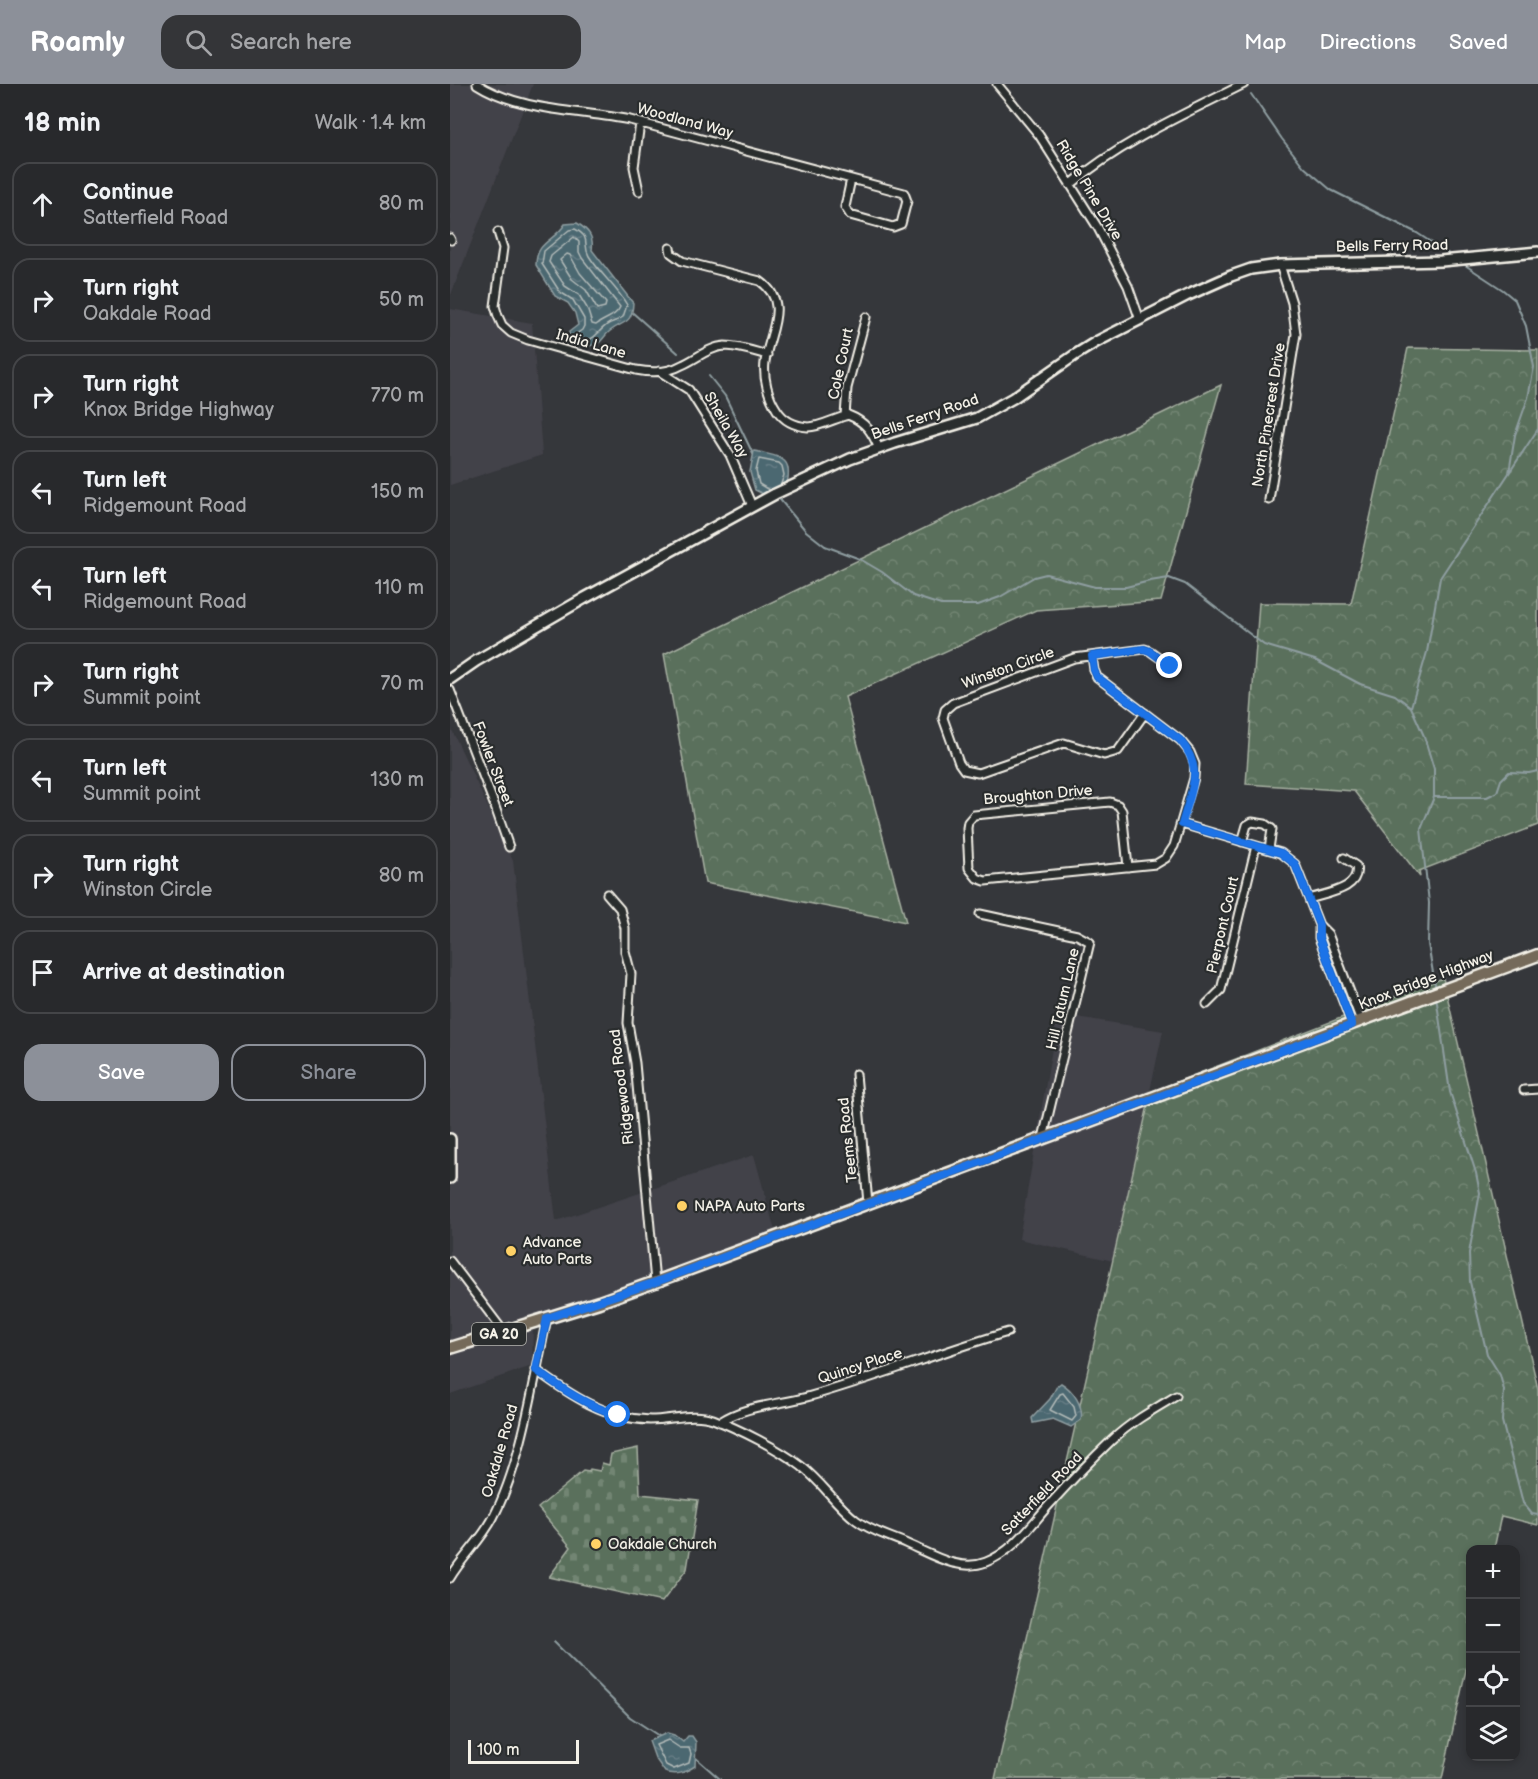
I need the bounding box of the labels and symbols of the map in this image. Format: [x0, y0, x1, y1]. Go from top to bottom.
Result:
street label: Woodland Way [635, 99, 735, 143]
street label: Ridge Pine Drive [1051, 136, 1127, 244]
street label: Bells Ferry Road [1336, 236, 1448, 256]
street label: India Lane [554, 325, 628, 363]
street label: Cole Court [824, 326, 858, 402]
street label: North Pinecrest Drive [1248, 341, 1290, 489]
street label: Sheila Way [700, 389, 753, 462]
street label: Bells Ferry Road [869, 390, 981, 444]
street label: Winston Circle [959, 642, 1057, 694]
route end [1156, 652, 1182, 678]
street label: Fowler Street [468, 719, 518, 810]
street label: Broughton Drive [983, 781, 1093, 809]
street label: Pierpont Court [1203, 874, 1243, 975]
street label: Knox Bridge Highway [1356, 945, 1496, 1015]
street label: Hill Tatum Lane [1042, 946, 1084, 1052]
street label: Ridgewood Road [605, 1028, 639, 1146]
street label: Teems Road [834, 1097, 862, 1183]
place label: NAPA Auto Parts [694, 1197, 806, 1216]
marker: NAPA Auto Parts [675, 1199, 689, 1213]
place label: Advance Auto Parts [523, 1233, 592, 1269]
marker: Advance Auto Parts [504, 1244, 518, 1258]
road number: GA 20 [472, 1323, 526, 1345]
street label: Quincy Place [815, 1343, 905, 1389]
route start [604, 1401, 630, 1427]
street label: Oakdale Road [478, 1402, 522, 1500]
street label: Satterfield Road [997, 1448, 1087, 1540]
place label: Oakdale Church [608, 1535, 717, 1554]
marker: Oakdale Church [589, 1537, 603, 1551]
scale bar [468, 1737, 579, 1764]

